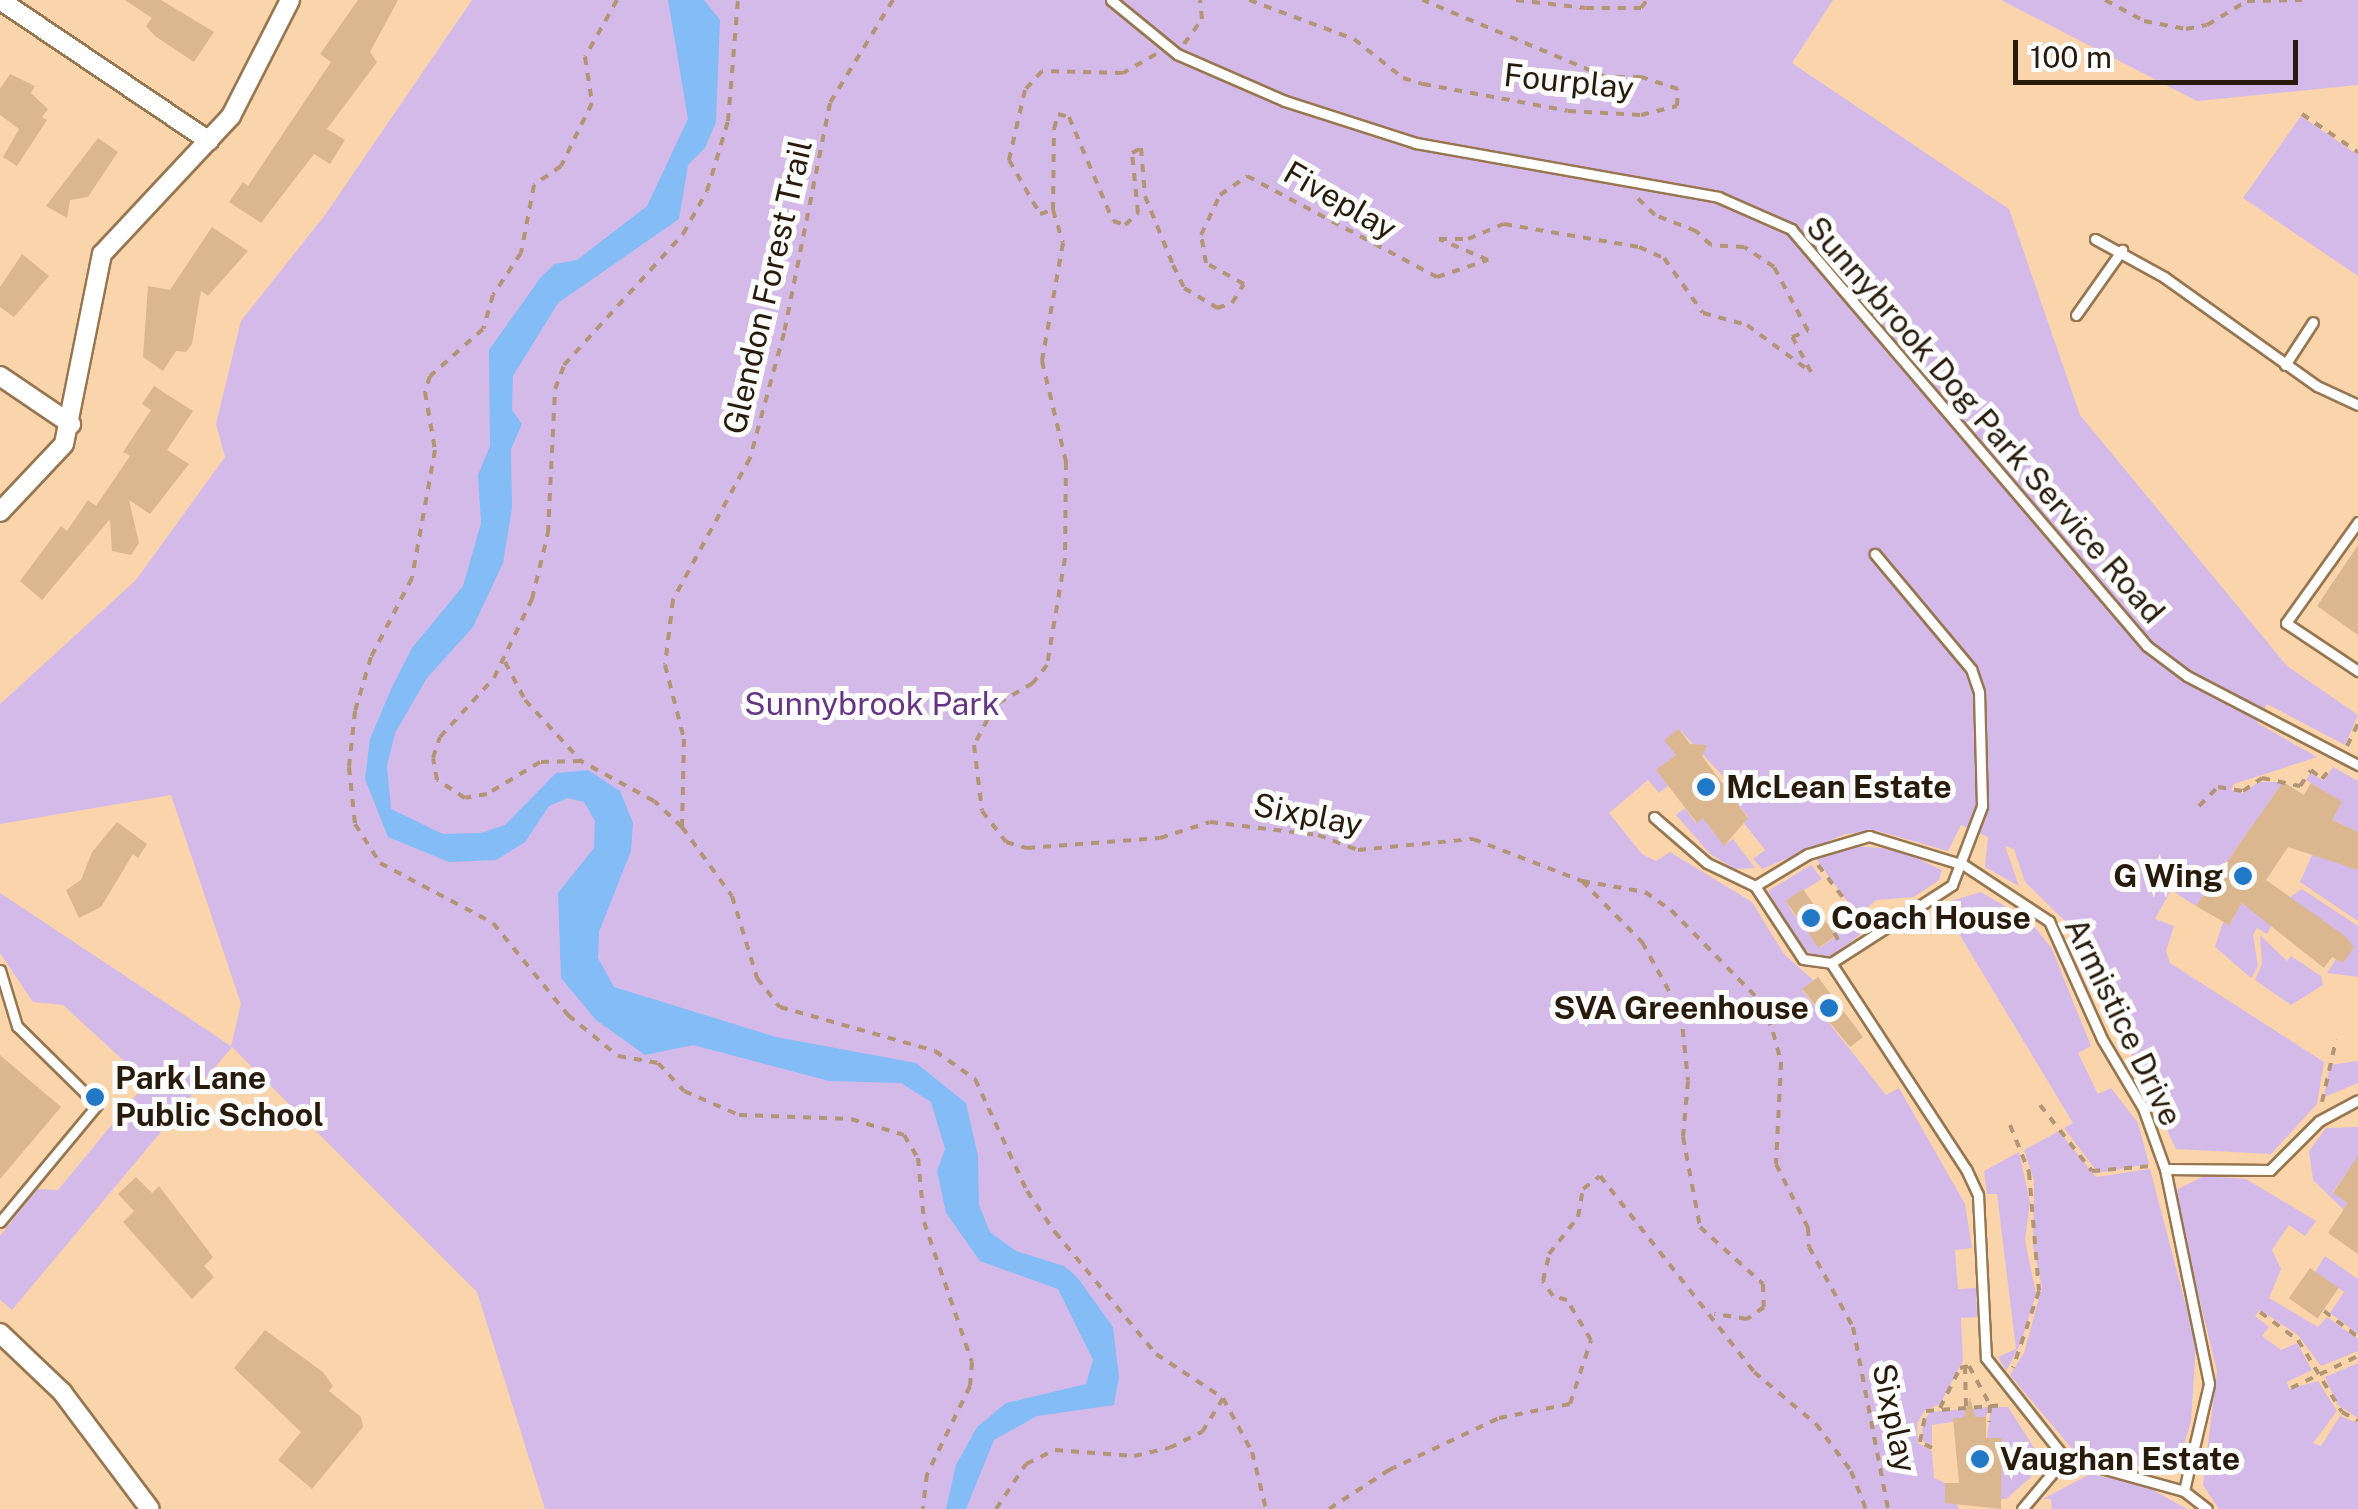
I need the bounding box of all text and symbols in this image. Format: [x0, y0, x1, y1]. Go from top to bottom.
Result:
scale bar [2018, 20, 2303, 82]
text: 100 m [2030, 39, 2112, 75]
street label: Fourplay [1502, 56, 1636, 108]
street label: Glendon Forest Trail [715, 136, 821, 438]
street label: Fiveplay [1277, 153, 1403, 249]
street label: Sunnybrook Dog Park Service Road [1798, 209, 2172, 631]
park label: Sunnybrook Park [744, 685, 1000, 723]
place label: McLean Estate [1726, 768, 1952, 806]
marker: McLean Estate [1695, 776, 1717, 798]
street label: Sixplay [1250, 786, 1366, 844]
place label: G Wing [2113, 857, 2223, 895]
marker: G Wing [2232, 865, 2254, 887]
place label: Coach House [1831, 899, 2031, 937]
marker: Coach House [1800, 907, 1822, 929]
street label: Armistice Drive [2056, 912, 2190, 1132]
place label: SVA Greenhouse [1553, 989, 1809, 1027]
marker: SVA Greenhouse [1818, 997, 1840, 1019]
place label: Park Lane Public School [115, 1060, 324, 1135]
marker: Park Lane Public School [84, 1086, 106, 1108]
street label: Sixplay [1864, 1360, 1924, 1476]
place label: Vaughan Estate [2000, 1440, 2240, 1478]
marker: Vaughan Estate [1969, 1448, 1991, 1470]

